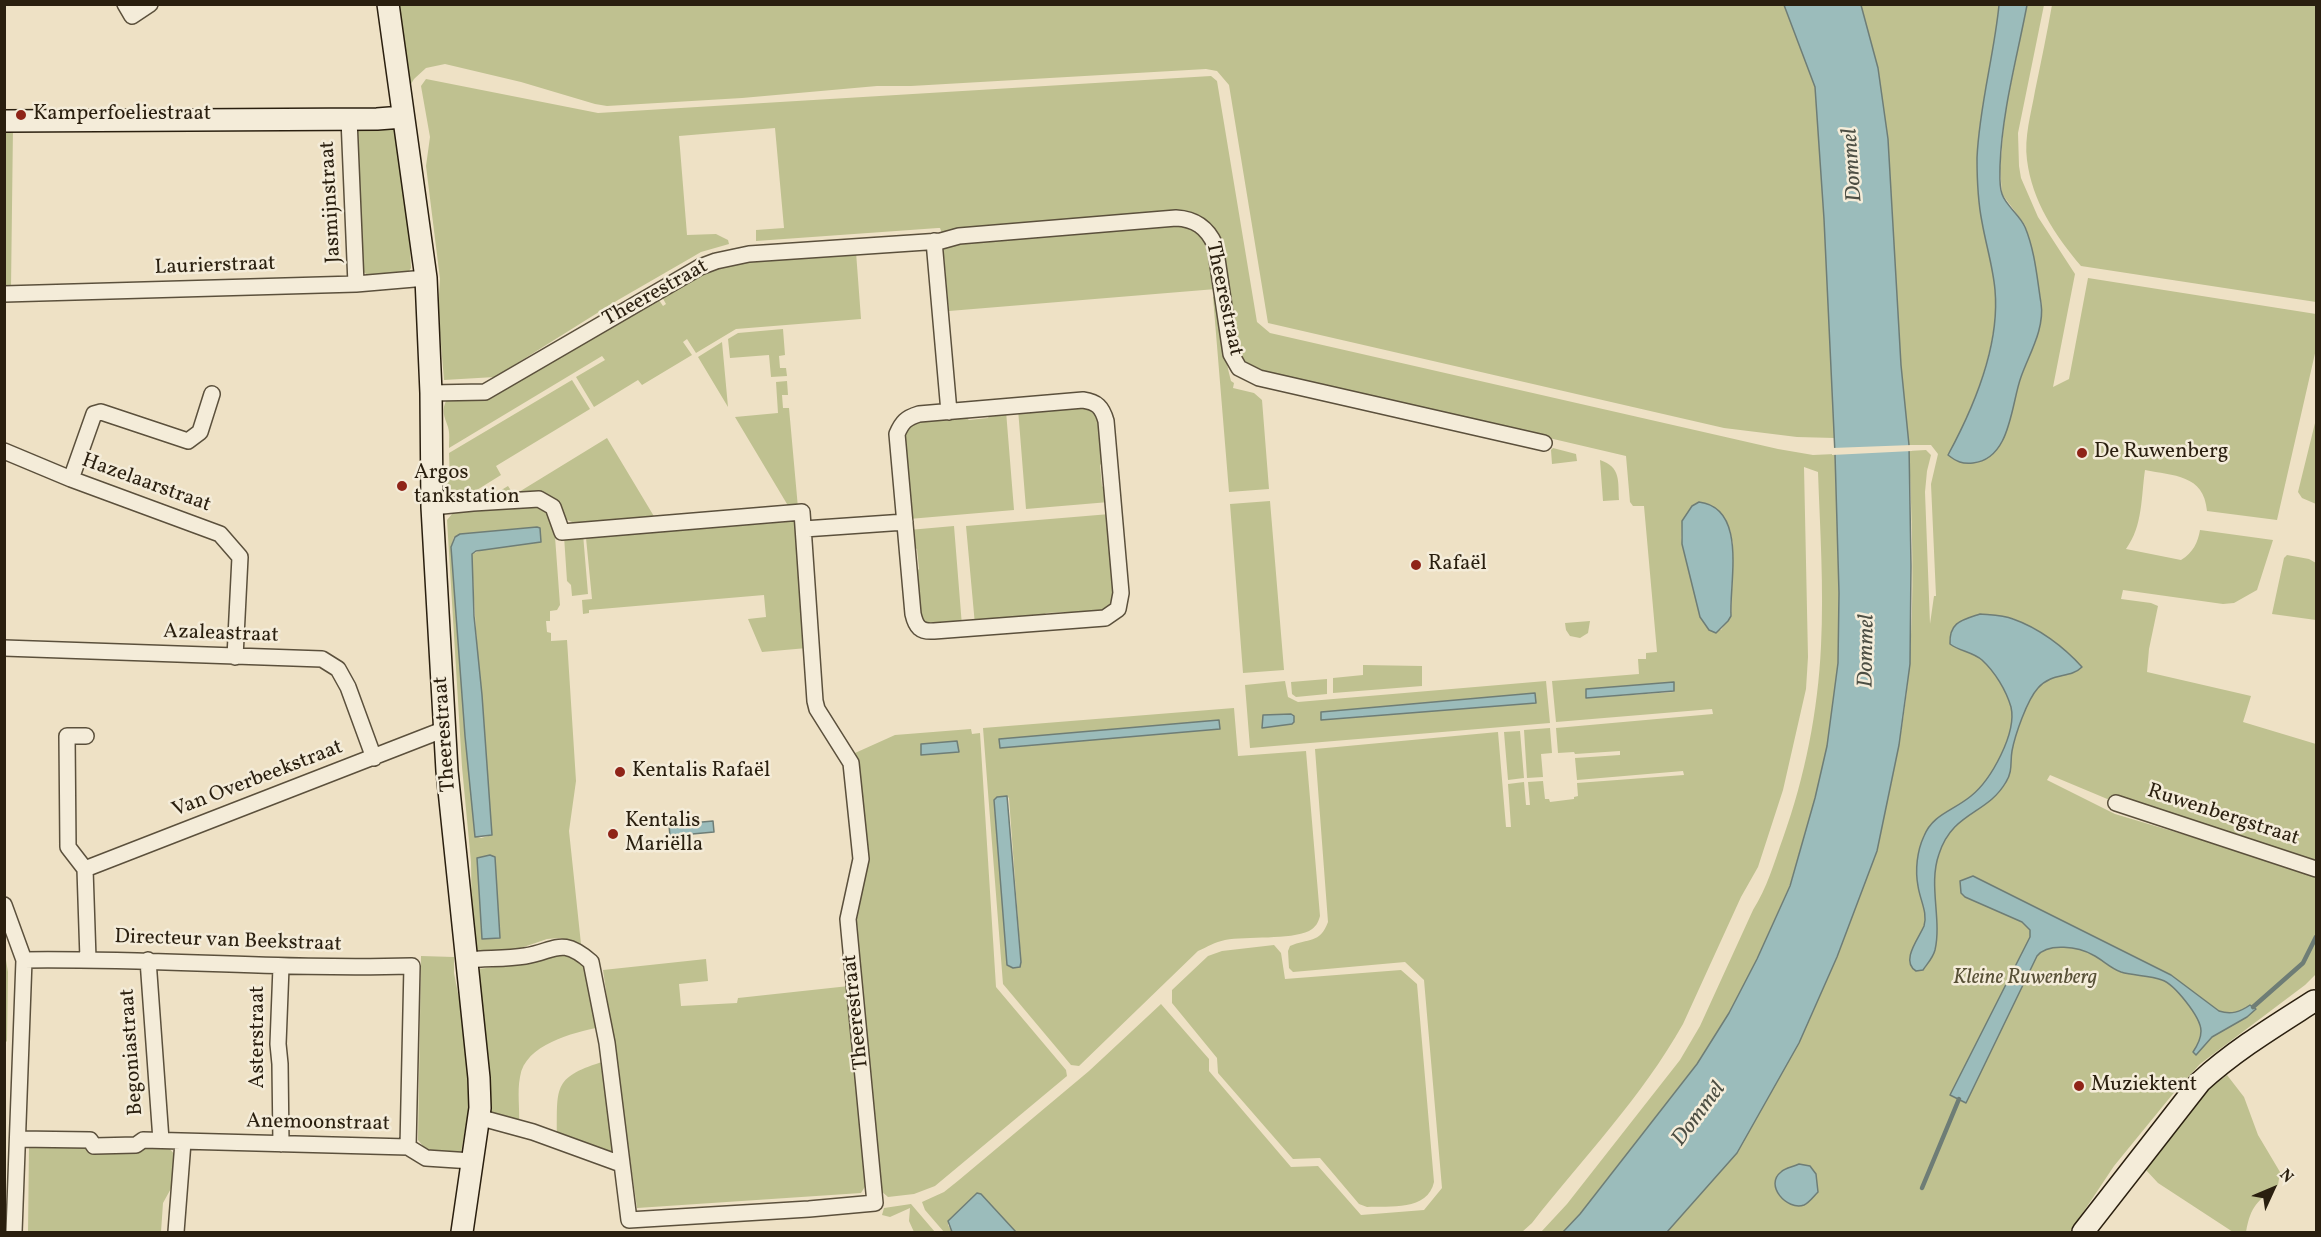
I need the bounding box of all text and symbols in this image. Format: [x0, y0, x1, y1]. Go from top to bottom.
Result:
place label: Kamperfoeliestraat [33, 102, 211, 128]
marker: Kamperfoeliestraat [14, 108, 28, 122]
water label: Dommel [1838, 127, 1870, 203]
street label: Jasmijnstraat [316, 140, 348, 264]
street label: Theerestraat [1199, 240, 1247, 358]
street label: Laurierstraat [154, 252, 276, 282]
street label: Theerestraat [599, 255, 713, 333]
place label: De Ruwenberg [2094, 440, 2229, 466]
marker: De Ruwenberg [2075, 446, 2089, 460]
street label: Hazelaarstraat [78, 449, 214, 519]
place label: Argos tankstation [414, 461, 520, 511]
marker: Argos tankstation [395, 479, 409, 493]
place label: Rafaël [1428, 552, 1487, 578]
marker: Rafaël [1409, 558, 1423, 572]
water label: Dommel [1854, 614, 1882, 688]
street label: Azaleastraat [163, 620, 279, 650]
street label: Theerestraat [429, 675, 463, 793]
street label: Van Overbeekstraat [169, 736, 347, 824]
place label: Kentalis Rafaël [632, 759, 770, 785]
marker: Kentalis Rafaël [613, 765, 627, 779]
street label: Ruwenbergstraat [2144, 780, 2302, 852]
place label: Kentalis Mariëlla [625, 809, 703, 859]
marker: Kentalis Mariëlla [606, 827, 620, 841]
street label: Directeur van Beekstraat [114, 925, 342, 959]
street label: Theerestraat [838, 953, 876, 1071]
park label: Kleine Ruwenberg [1953, 966, 2097, 992]
street label: Asterstraat [246, 986, 272, 1088]
street label: Begoniastraat [116, 988, 150, 1116]
place label: Muziektent [2091, 1073, 2197, 1099]
water label: Dommel [1667, 1078, 1733, 1152]
marker: Muziektent [2072, 1079, 2086, 1093]
street label: Anemoonstraat [246, 1110, 390, 1138]
north arrow [2243, 1159, 2303, 1219]
text: N [2274, 1165, 2298, 1188]

